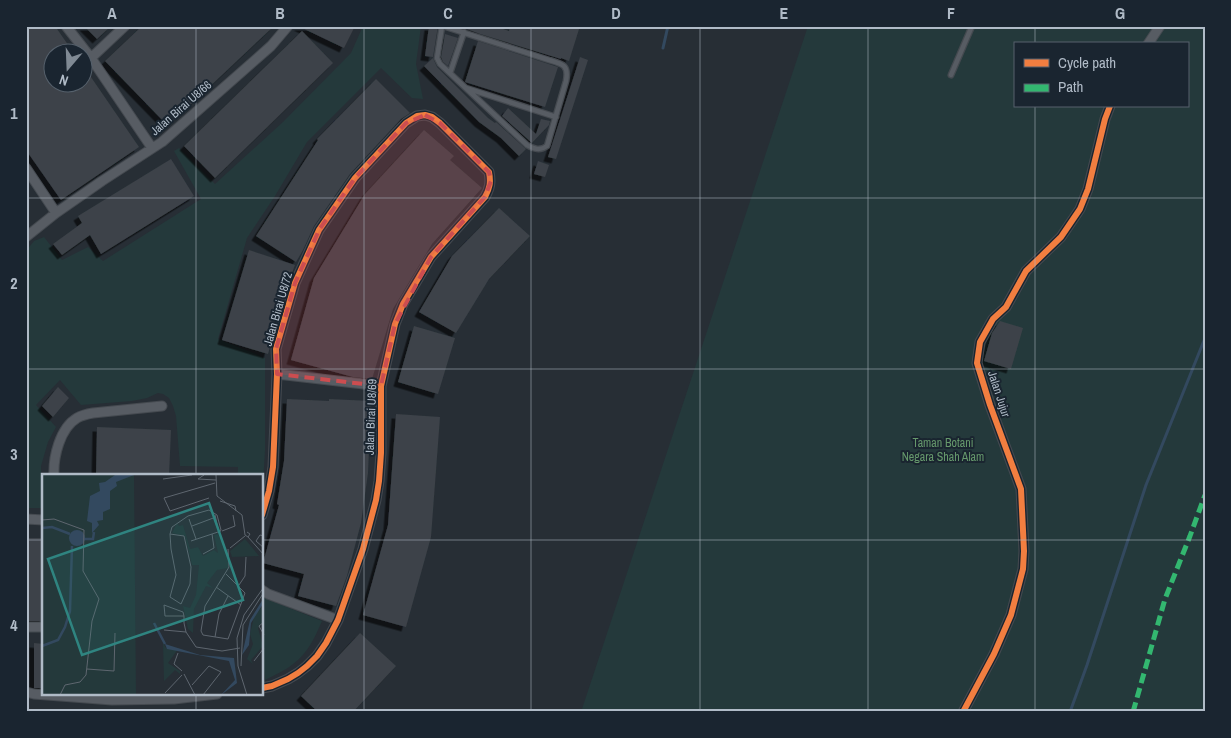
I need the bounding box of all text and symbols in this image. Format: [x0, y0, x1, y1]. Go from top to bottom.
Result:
text: A [107, 2, 117, 24]
text: B [275, 2, 285, 24]
text: C [443, 2, 453, 24]
text: D [611, 2, 621, 24]
text: E [780, 2, 789, 24]
text: F [947, 2, 955, 24]
text: G [1115, 2, 1125, 24]
north arrow [42, 42, 92, 92]
legend [1014, 42, 1188, 108]
text: Cycle path [1058, 52, 1116, 73]
text: N [57, 70, 71, 90]
text: Path [1058, 76, 1083, 97]
street label: Jalan Birai U8/66 [147, 77, 215, 139]
text: 1 [10, 102, 18, 124]
street label: Jalan Birai U8/72 [260, 270, 296, 348]
text: 2 [10, 272, 18, 294]
street label: Jalan Jujur [984, 369, 1014, 420]
street label: Jalan Birai U8/69 [362, 379, 380, 455]
park label: Taman Botani Negara Shah Alam [902, 435, 984, 465]
text: 3 [10, 443, 18, 465]
inset map [42, 474, 264, 696]
text: 4 [10, 614, 18, 636]

